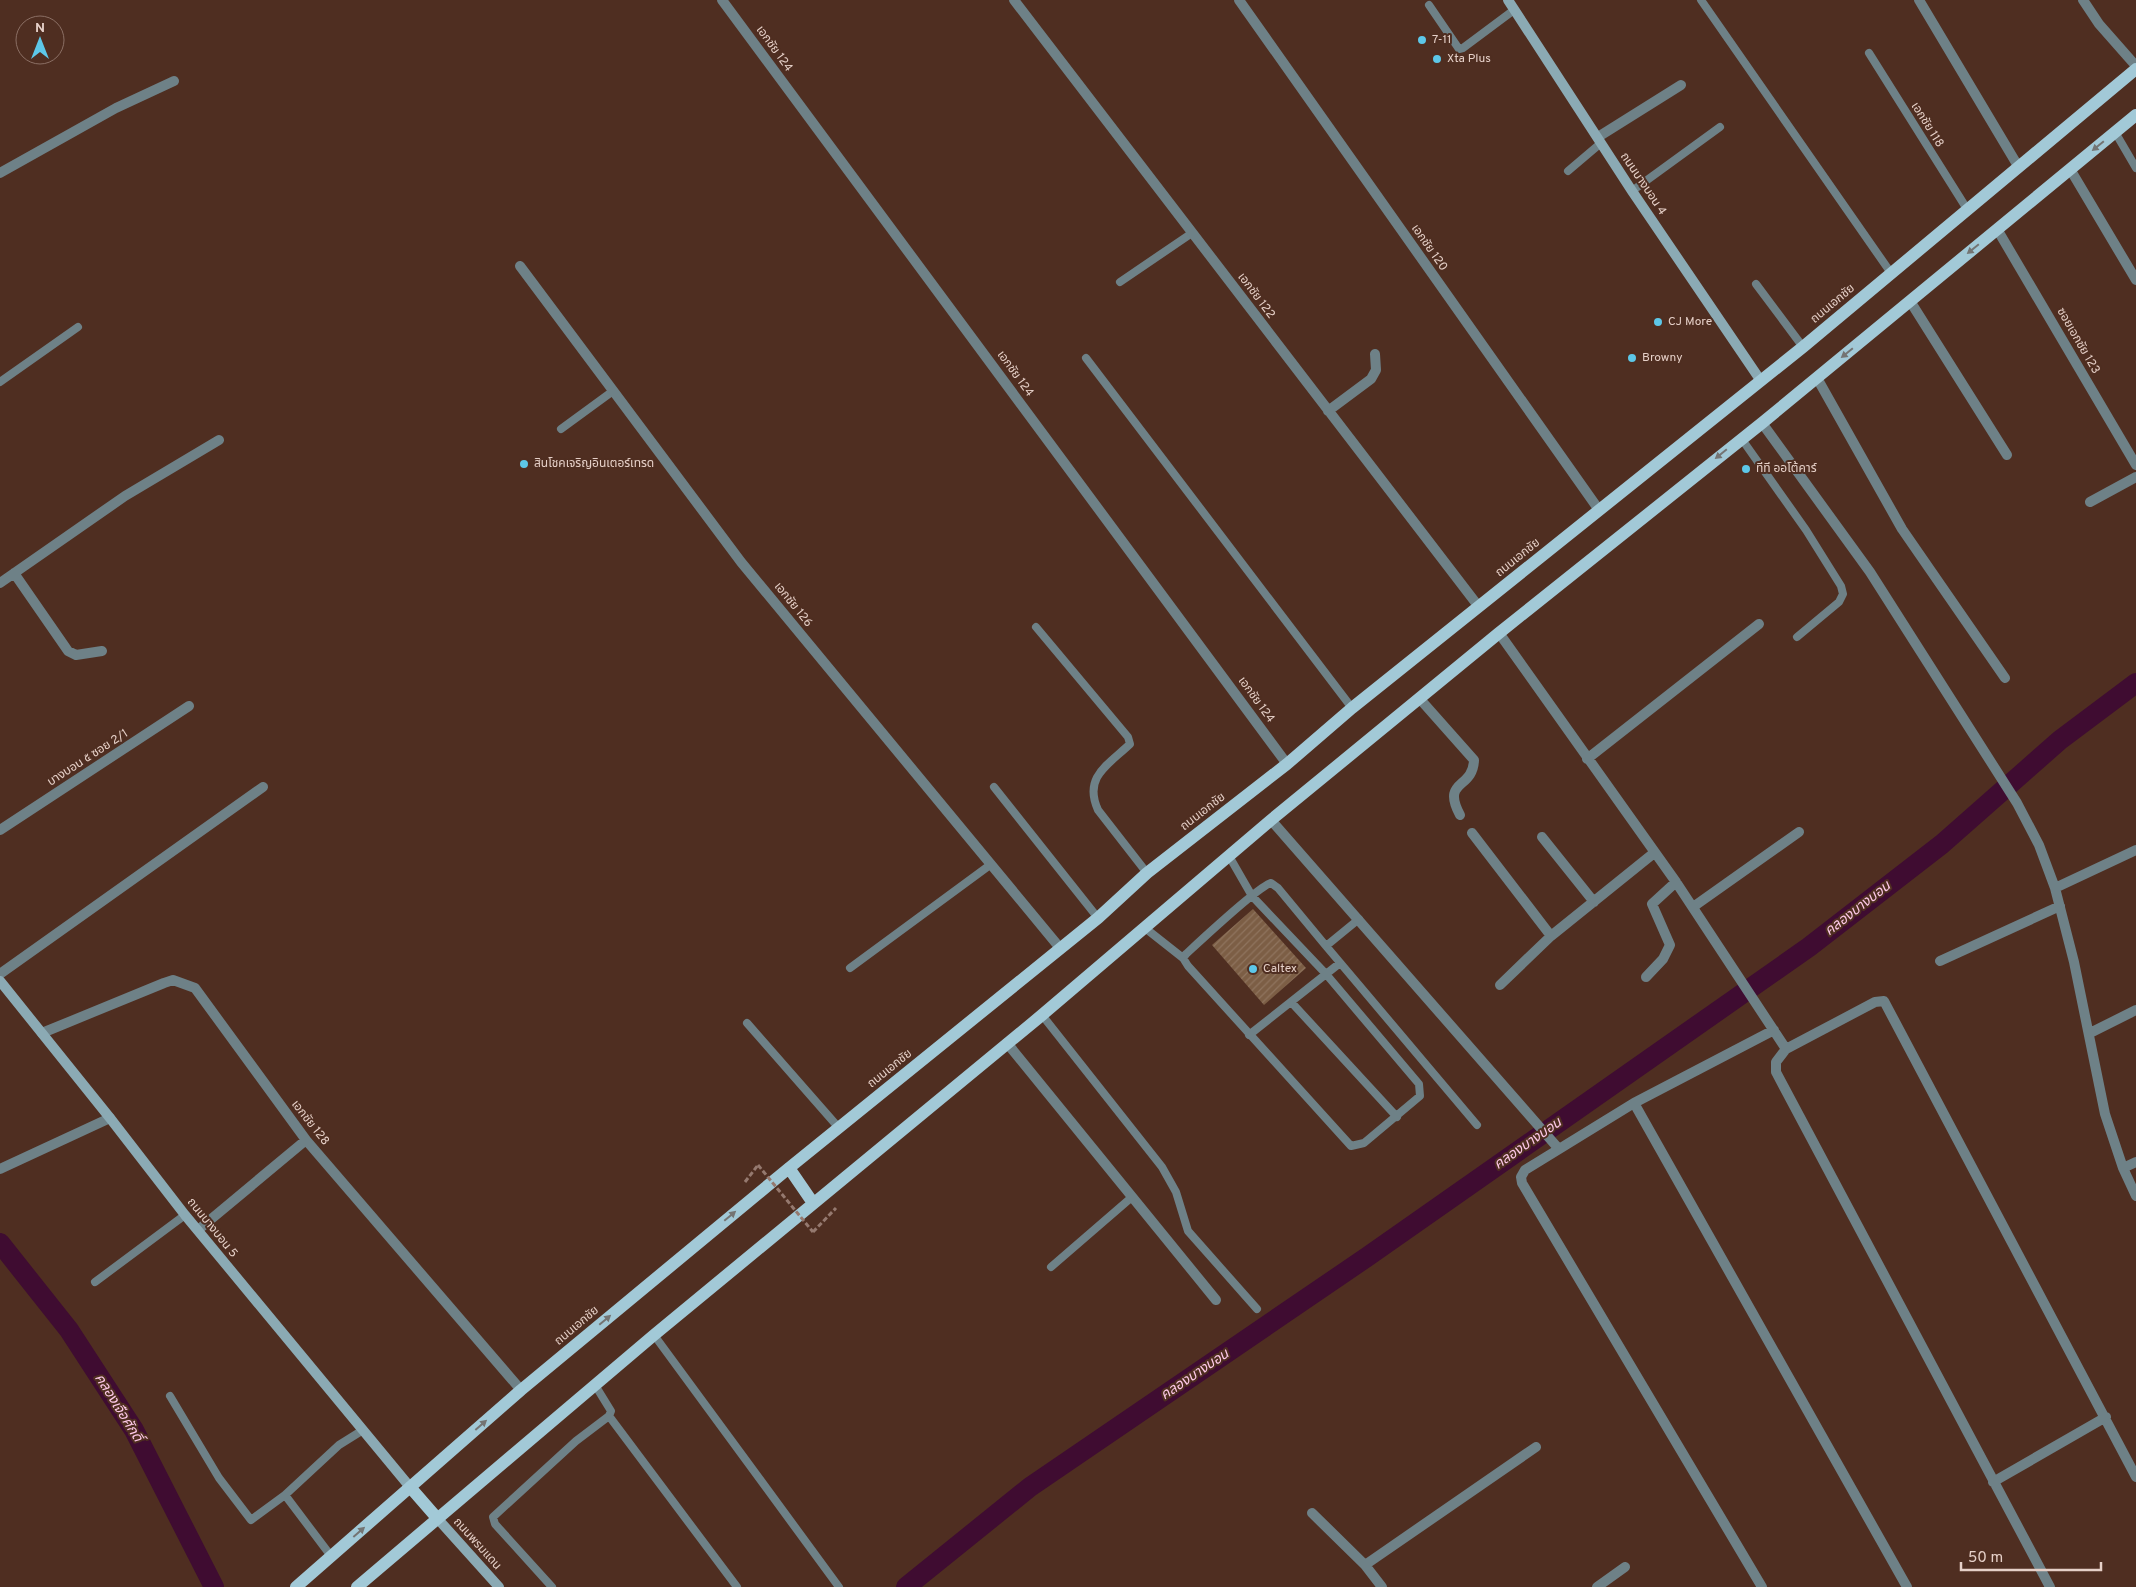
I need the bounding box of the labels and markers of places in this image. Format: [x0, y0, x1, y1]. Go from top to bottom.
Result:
place label: 7-11 [1432, 32, 1451, 48]
marker: 7-11 [1416, 34, 1428, 46]
place label: Xta Plus [1447, 51, 1491, 67]
marker: Xta Plus [1431, 53, 1443, 65]
place label: CJ More [1668, 314, 1712, 330]
marker: CJ More [1652, 316, 1664, 328]
place label: Browny [1642, 350, 1683, 366]
marker: Browny [1626, 352, 1638, 364]
place label: สินโชคเจริญอินเตอร์เทรด [534, 456, 654, 472]
marker: สินโชคเจริญอินเตอร์เทรด [518, 458, 530, 470]
place label: ทีที ออโต้คาร์ [1756, 461, 1817, 477]
marker: ทีที ออโต้คาร์ [1740, 463, 1752, 475]
place label: Caltex [1263, 961, 1297, 977]
marker: Caltex [1247, 963, 1259, 975]

